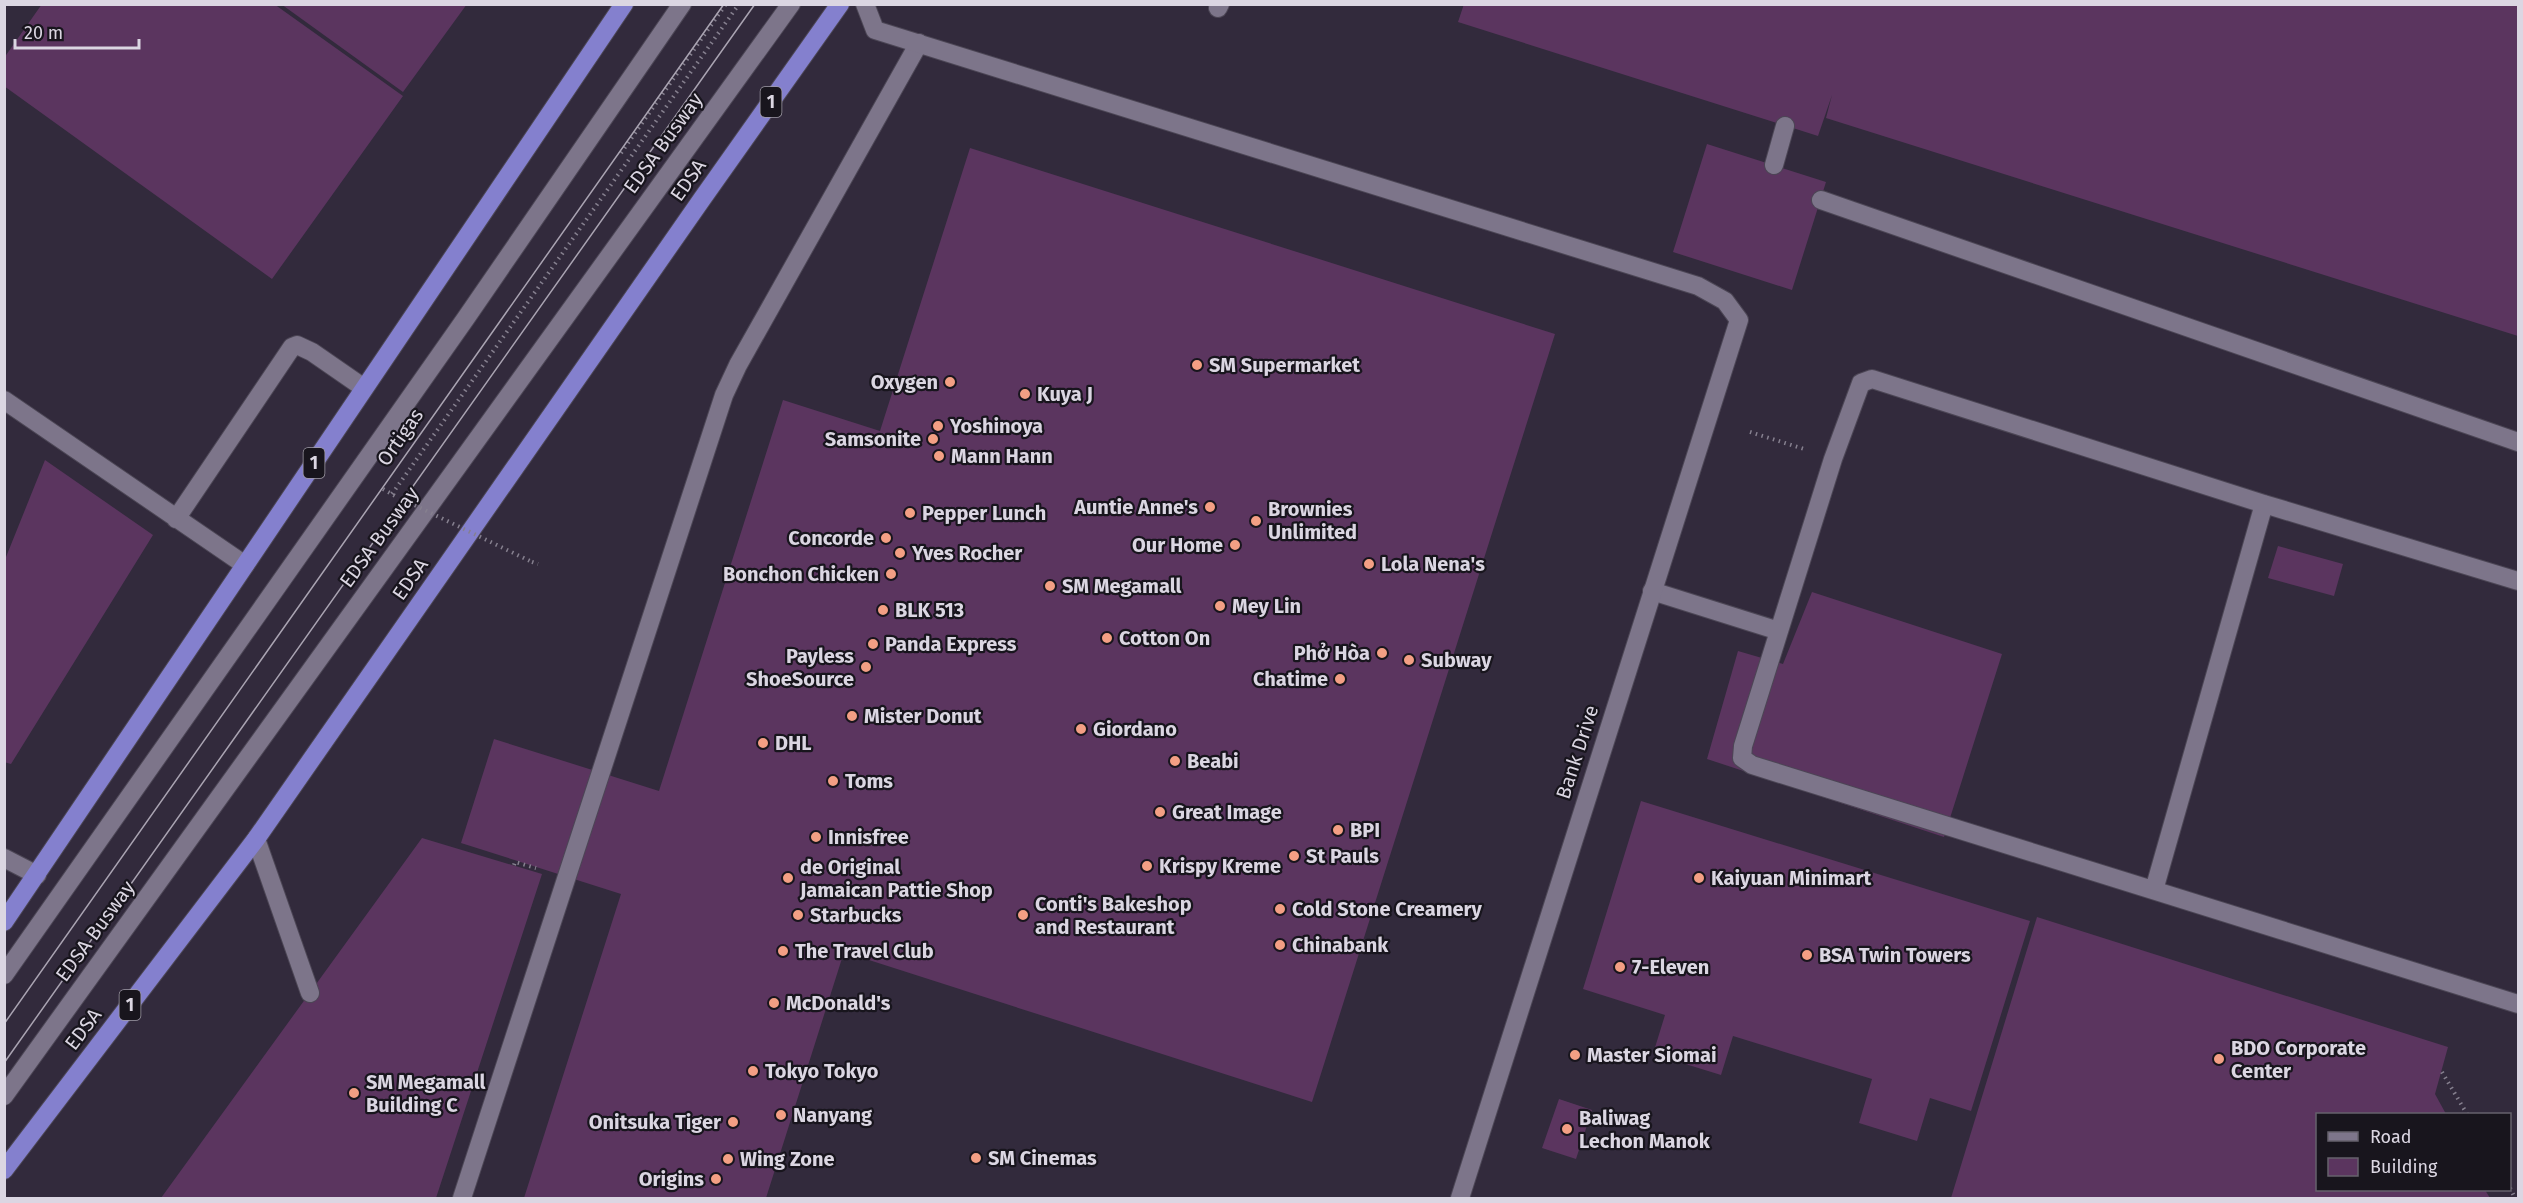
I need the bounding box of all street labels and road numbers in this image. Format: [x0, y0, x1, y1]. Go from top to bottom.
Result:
road number: 1 [760, 87, 782, 117]
street label: EDSA Busway [618, 88, 708, 198]
street label: EDSA [665, 154, 711, 206]
street label: Ortigas [372, 404, 428, 470]
road number: 1 [304, 448, 324, 478]
street label: EDSA Busway [334, 482, 424, 592]
street label: EDSA [387, 553, 433, 605]
street label: Bank Drive [1551, 702, 1603, 802]
street label: EDSA Busway [50, 876, 140, 986]
road number: 1 [120, 990, 140, 1020]
street label: EDSA [60, 1003, 107, 1055]

